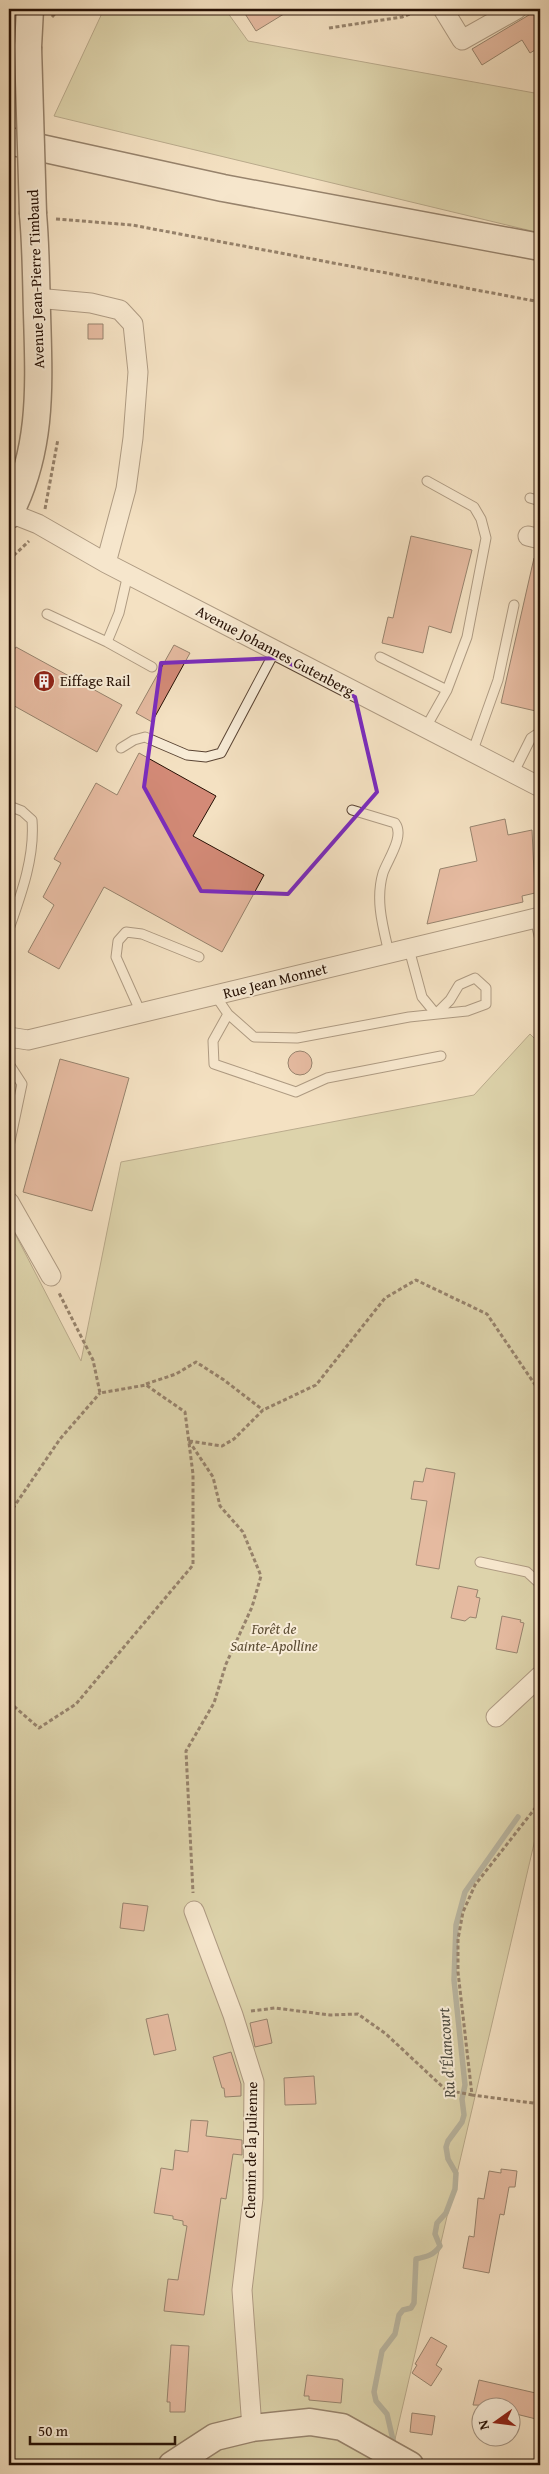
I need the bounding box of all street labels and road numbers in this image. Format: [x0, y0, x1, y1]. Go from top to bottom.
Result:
street label: Avenue Jean-Pierre Timbaud [22, 189, 49, 369]
street label: Avenue Johannes Gutenberg [192, 600, 359, 702]
street label: Rue Jean Monnet [221, 957, 330, 1004]
street label: Chemin de la Julienne [239, 2081, 262, 2219]

